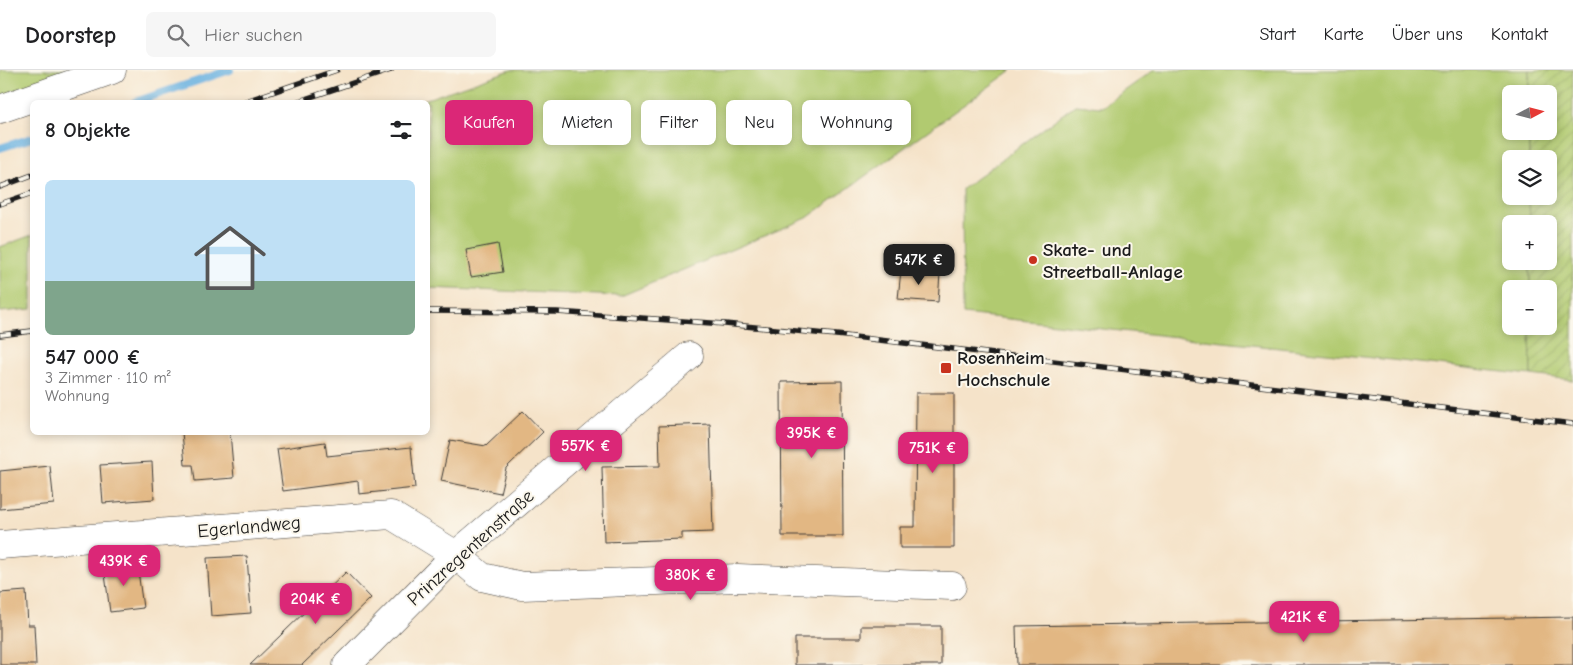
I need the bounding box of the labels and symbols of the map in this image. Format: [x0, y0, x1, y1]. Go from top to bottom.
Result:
north arrow [1502, 85, 1558, 140]
place label: Skate- und Streetball-Anlage [1043, 239, 1183, 283]
pin: 547K € [878, 244, 960, 286]
marker: Skate- und Streetball-Anlage [1027, 254, 1039, 266]
place label: Rosenheim Hochschule [957, 347, 1050, 391]
marker: Rosenheim Hochschule [939, 361, 953, 375]
pin: 395K € [771, 416, 853, 459]
pin: 557K € [545, 430, 627, 472]
pin: 751K € [892, 432, 974, 474]
street label: Prinzregentenstraße [403, 485, 539, 610]
street label: Egerlandweg [196, 512, 302, 542]
pin: 439K € [83, 544, 165, 587]
pin: 380K € [650, 558, 732, 601]
pin: 204K € [275, 582, 357, 625]
pin: 421K € [1263, 600, 1345, 643]

